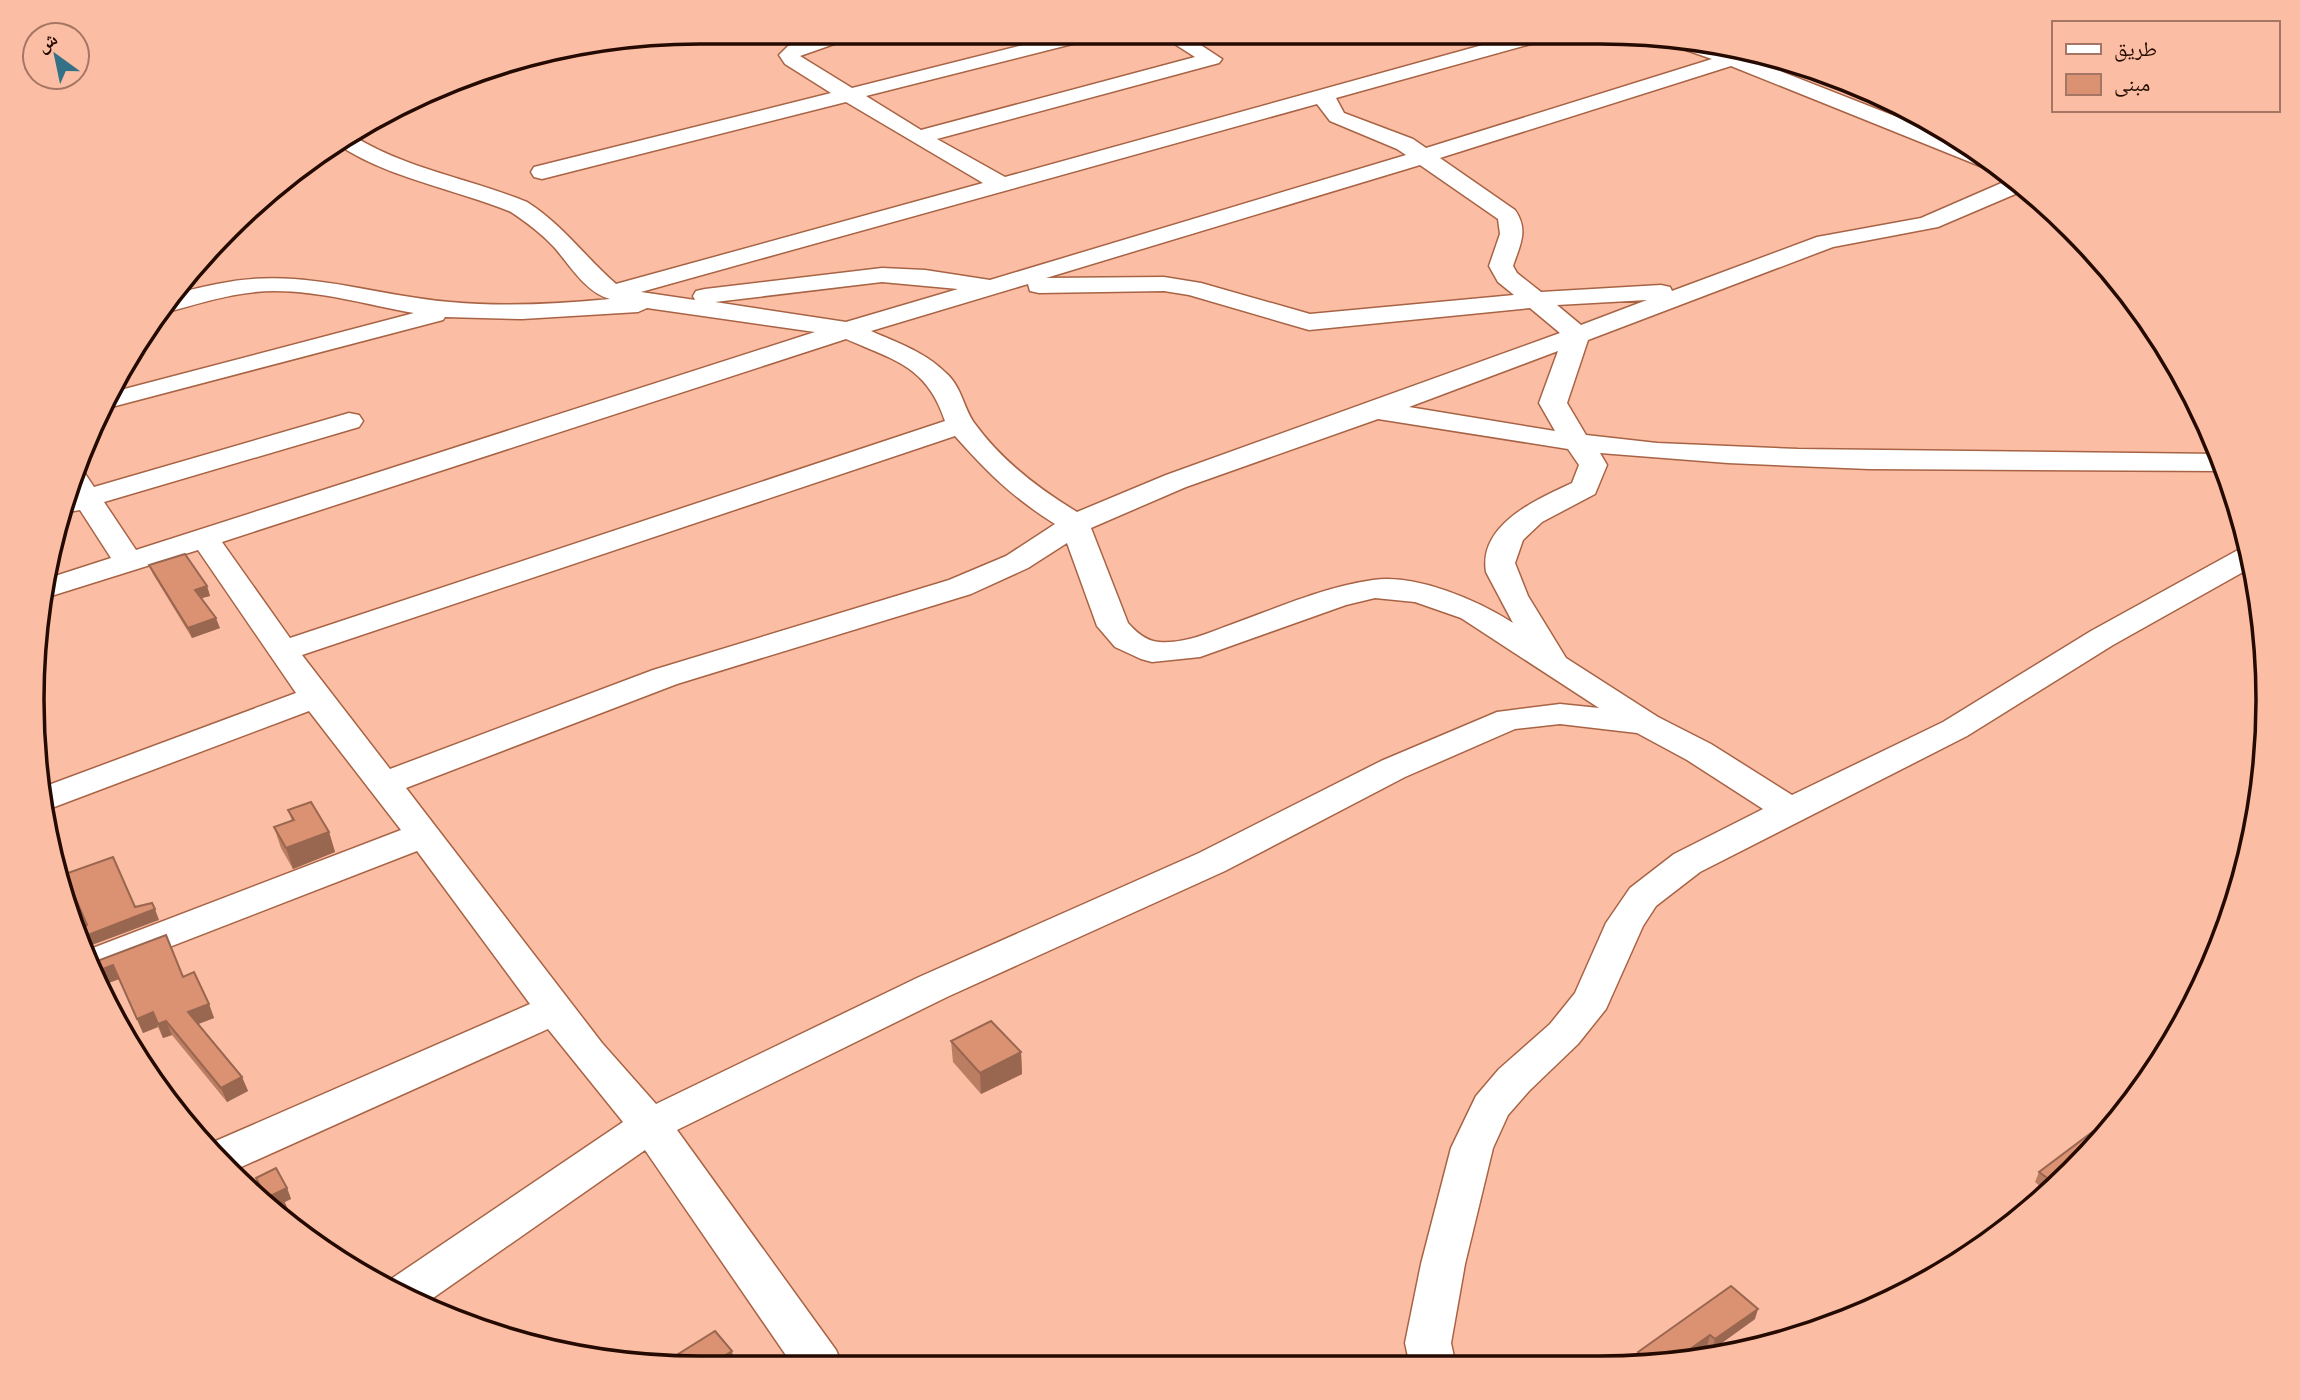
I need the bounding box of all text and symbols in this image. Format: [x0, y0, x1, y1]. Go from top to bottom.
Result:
north arrow [21, 21, 91, 91]
legend [2052, 21, 2279, 112]
text: ش [30, 24, 63, 59]
text: طريق [2114, 32, 2157, 64]
text: مبنى [2114, 67, 2150, 99]

